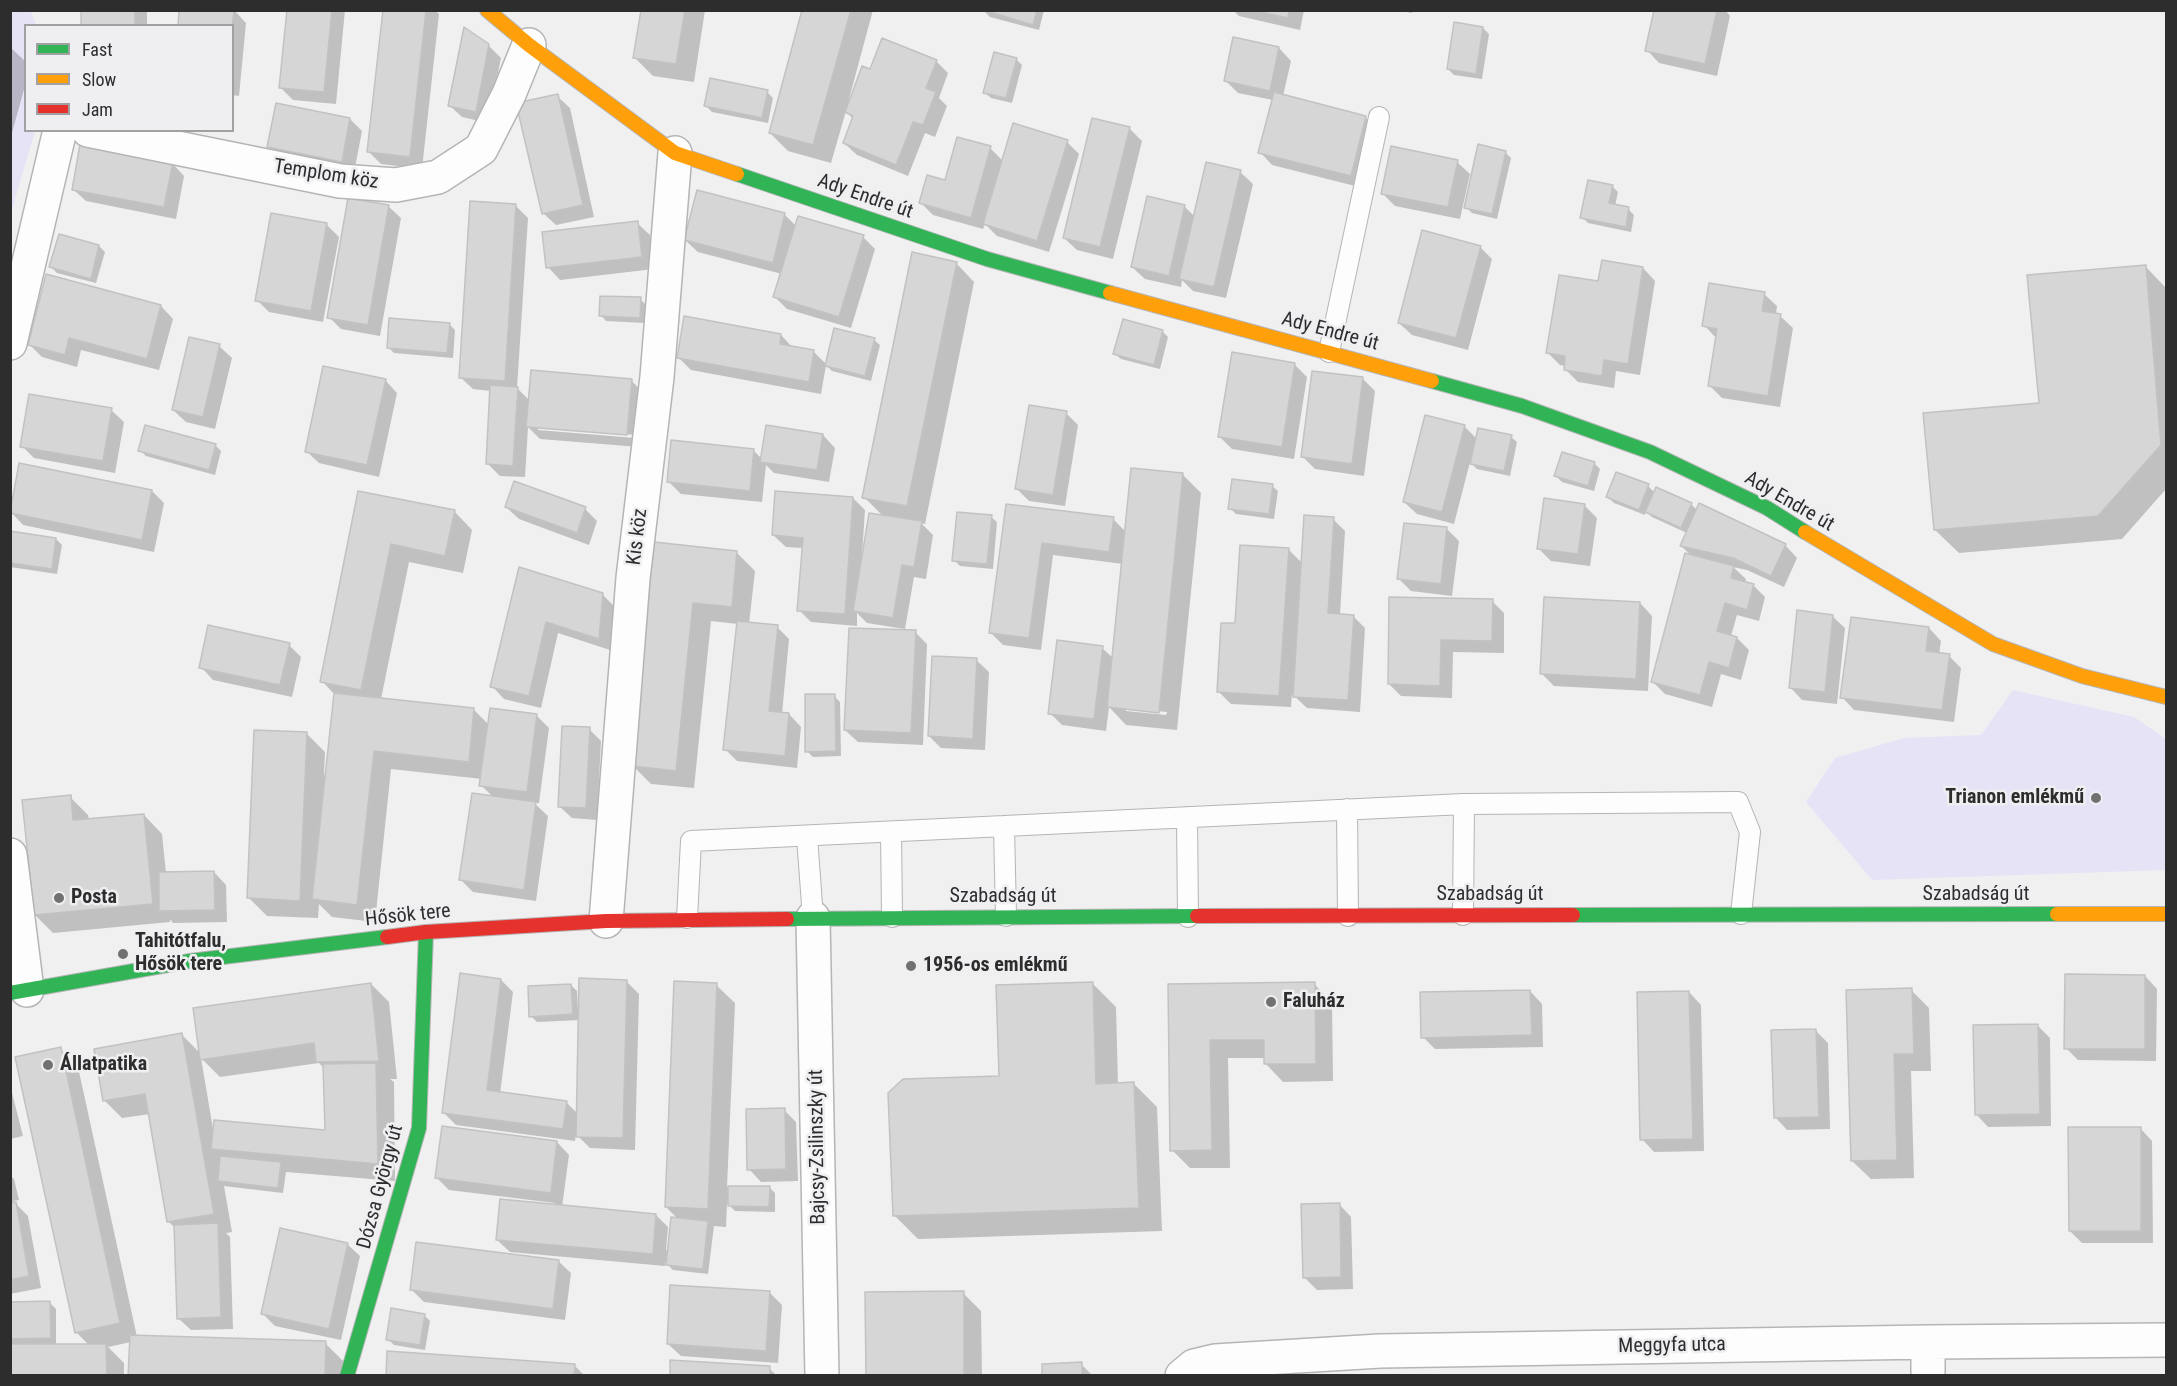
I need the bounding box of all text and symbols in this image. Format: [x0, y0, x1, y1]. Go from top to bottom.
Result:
legend [24, 24, 234, 132]
text: Fast [82, 39, 113, 60]
text: Slow [82, 69, 116, 90]
text: Jam [82, 99, 113, 120]
street label: Templom köz [272, 155, 380, 195]
street label: Ady Endre út [814, 169, 916, 225]
street label: Ady Endre út [1279, 308, 1381, 356]
street label: Ady Endre út [1740, 467, 1838, 537]
street label: Kis köz [623, 507, 653, 567]
place label: Trianon emlékmű [1945, 786, 2084, 810]
marker: Trianon emlékmű [2089, 791, 2103, 805]
street label: Szabadság út [1437, 883, 1543, 907]
street label: Szabadság út [1923, 883, 2029, 907]
street label: Szabadság út [950, 885, 1056, 909]
place label: Posta [71, 886, 117, 910]
marker: Posta [52, 891, 66, 905]
street label: Hősök tere [364, 900, 452, 932]
place label: Tahitótfalu, Hősök tere [135, 930, 226, 977]
marker: Tahitótfalu, Hősök tere [116, 947, 130, 961]
place label: 1956-os emlékmű [923, 954, 1068, 978]
marker: 1956-os emlékmű [904, 959, 918, 973]
place label: Faluház [1283, 990, 1345, 1014]
marker: Faluház [1264, 995, 1278, 1009]
place label: Állatpatika [60, 1053, 147, 1077]
marker: Állatpatika [41, 1058, 55, 1072]
street label: Bajcsy-Zsilinszky út [805, 1069, 831, 1225]
street label: Dózsa György út [353, 1122, 409, 1252]
street label: Meggyfa utca [1618, 1333, 1726, 1359]

